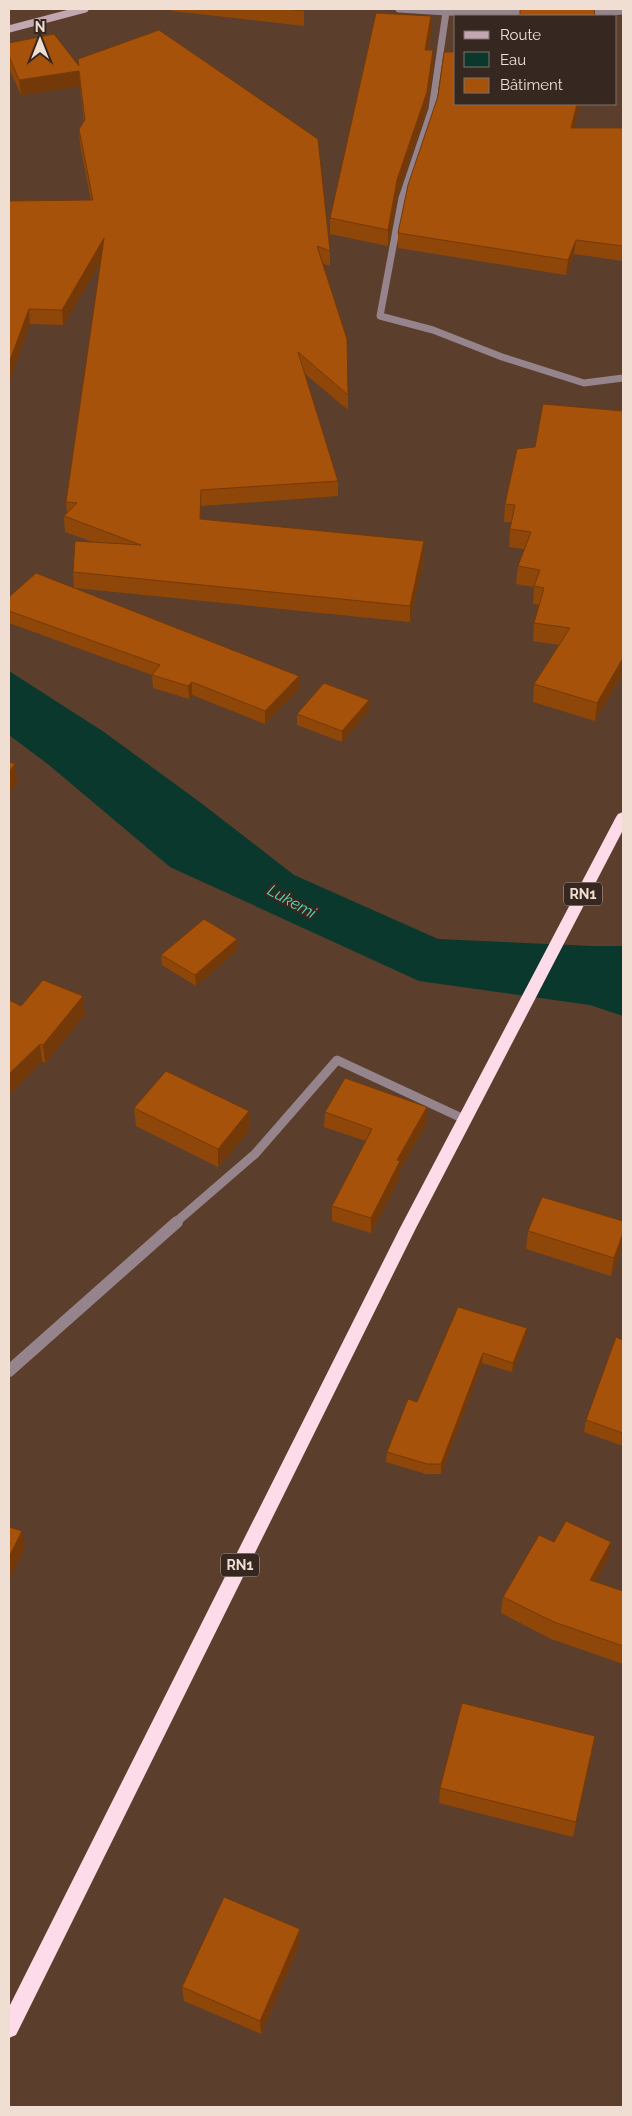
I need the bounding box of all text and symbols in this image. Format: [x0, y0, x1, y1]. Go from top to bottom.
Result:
north arrow [15, 15, 65, 65]
legend [454, 15, 617, 105]
text: N [35, 19, 45, 35]
text: Route [500, 26, 541, 44]
text: Eau [500, 51, 526, 69]
text: Bâtiment [500, 76, 563, 94]
water label: Lukemi [264, 880, 320, 923]
road number: RN1 [564, 882, 602, 906]
road number: RN1 [221, 1554, 259, 1576]

